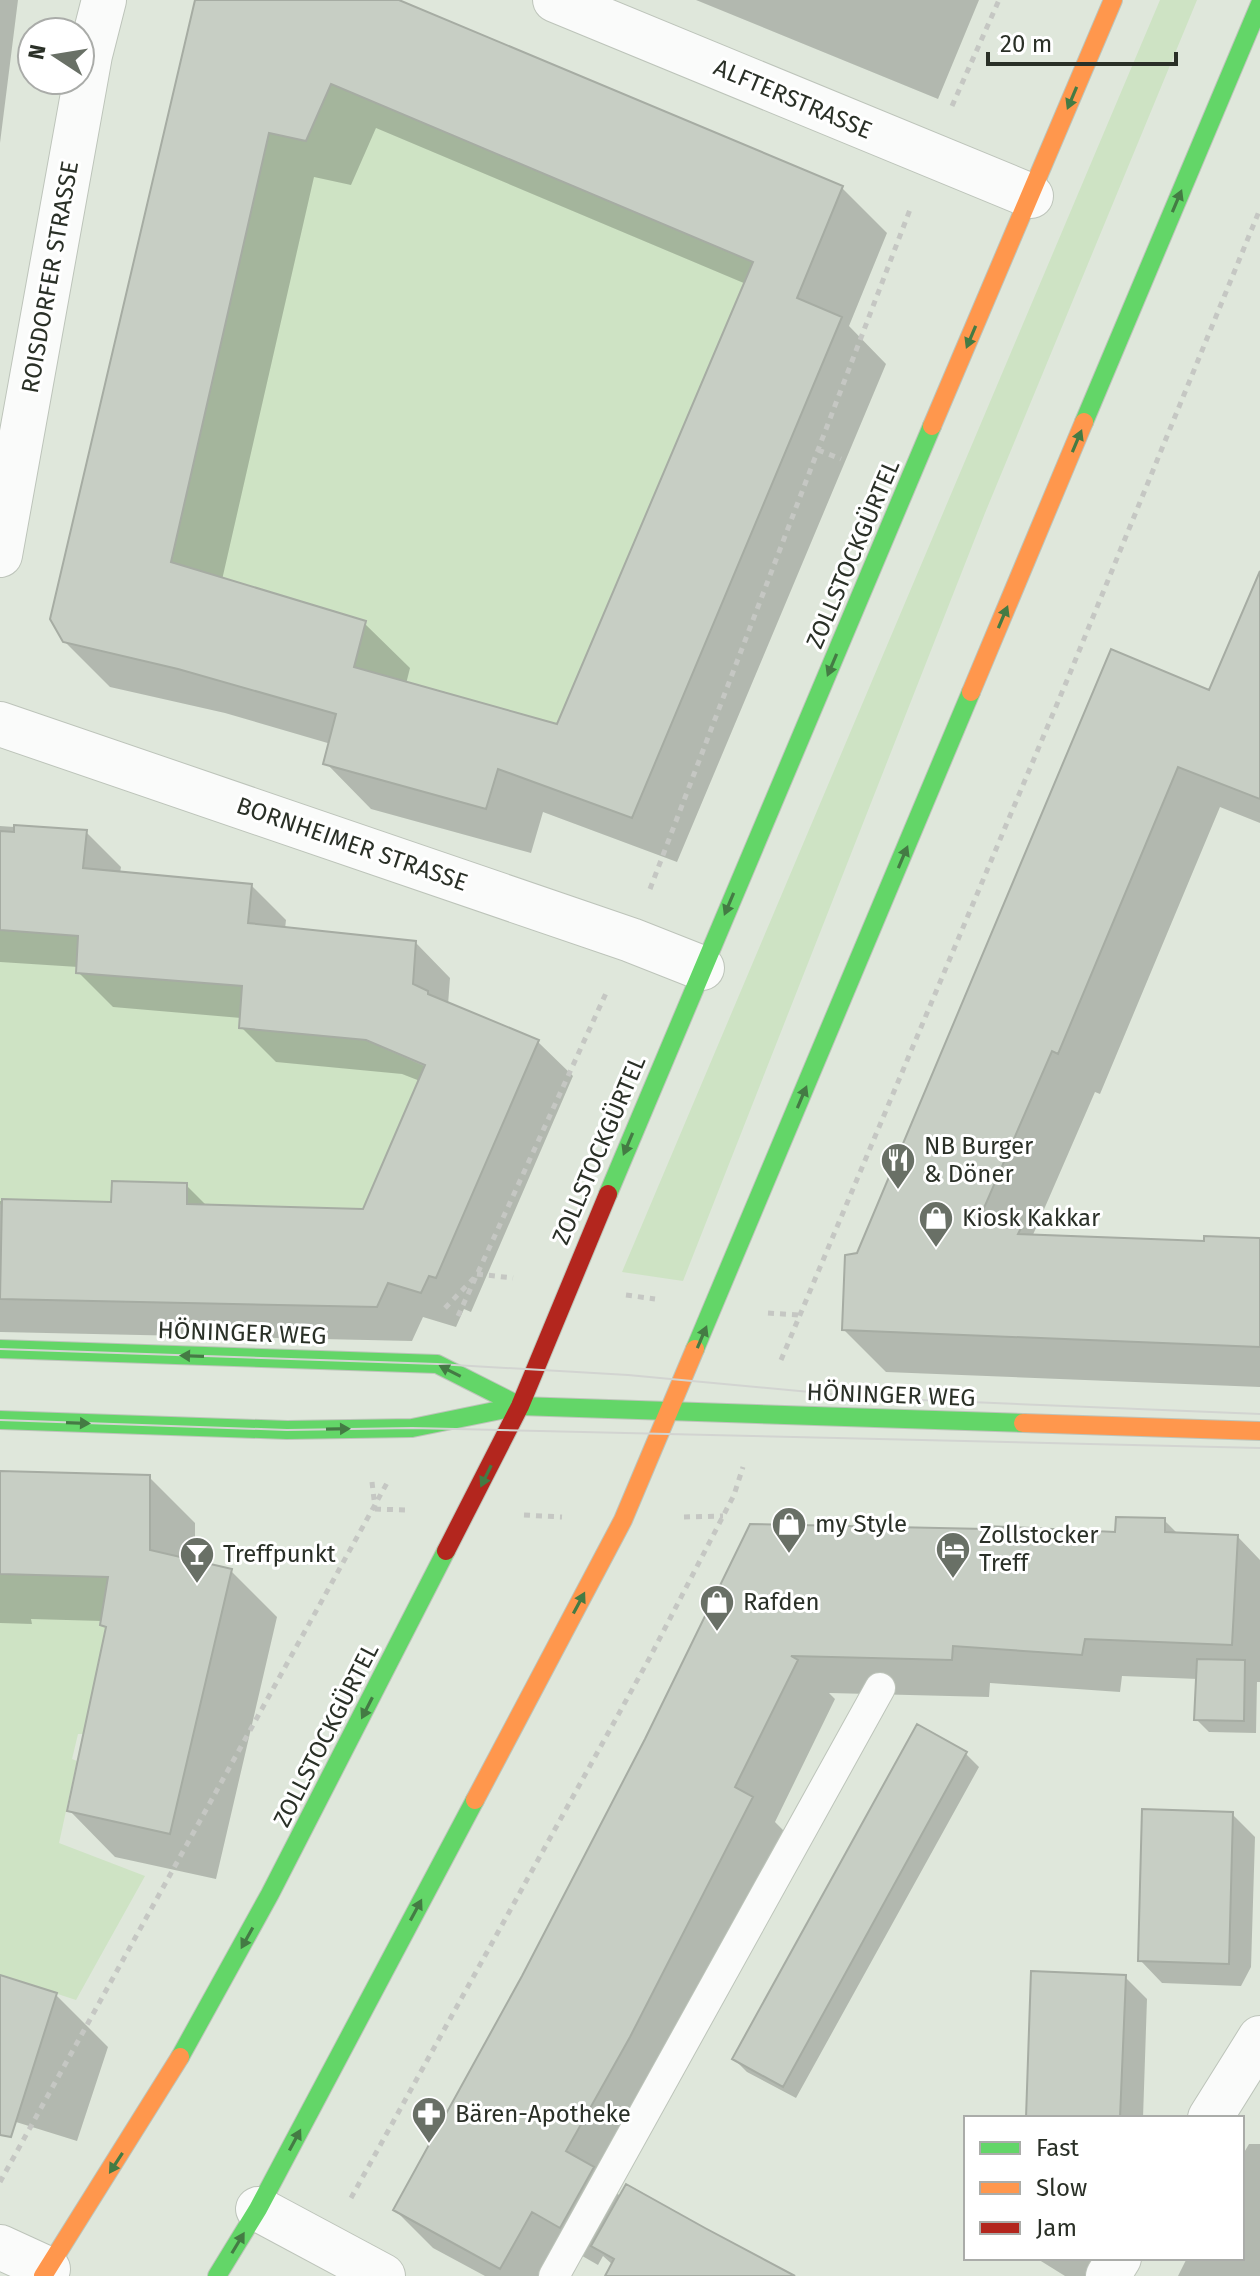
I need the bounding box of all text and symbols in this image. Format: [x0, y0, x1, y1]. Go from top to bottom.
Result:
north arrow [16, 16, 96, 96]
scale bar [988, 16, 1176, 66]
text: 20 m [1000, 30, 1052, 58]
text: N [22, 42, 52, 62]
street label: ALFTERSTRASSE [710, 53, 876, 145]
one-way arrow [1066, 86, 1079, 110]
street label: ROISDORFER STRASSE [16, 159, 84, 395]
one-way arrow [1171, 189, 1184, 213]
one-way arrow [965, 325, 978, 349]
one-way arrow [1071, 429, 1084, 453]
street label: ZOLLSTOCKGÜRTEL [801, 455, 905, 653]
one-way arrow [997, 605, 1010, 629]
one-way arrow [825, 654, 838, 677]
street label: BORNHEIMER STRASSE [233, 791, 471, 897]
one-way arrow [896, 845, 909, 869]
one-way arrow [723, 892, 736, 916]
street label: ZOLLSTOCKGÜRTEL [547, 1051, 651, 1249]
one-way arrow [796, 1085, 809, 1109]
one-way arrow [621, 1132, 634, 1156]
place label: NB Burger & Döner [924, 1132, 1034, 1188]
restaurant icon: NB Burger & Döner [879, 1141, 917, 1191]
shop icon: Kiosk Kakkar [917, 1199, 955, 1249]
place label: Kiosk Kakkar [962, 1204, 1101, 1232]
street label: HÖNINGER WEG [157, 1316, 327, 1350]
one-way arrow [696, 1325, 709, 1349]
one-way arrow [179, 1349, 204, 1362]
one-way arrow [439, 1364, 462, 1377]
street label: HÖNINGER WEG [806, 1378, 976, 1412]
one-way arrow [66, 1416, 91, 1429]
one-way arrow [326, 1423, 351, 1436]
one-way arrow [479, 1465, 493, 1488]
shop icon: my Style [770, 1505, 808, 1555]
place label: my Style [815, 1510, 907, 1538]
place label: Zollstocker Treff [979, 1521, 1099, 1577]
hotel icon: Zollstocker Treff [934, 1530, 972, 1580]
bar icon: Treffpunkt [178, 1535, 216, 1585]
place label: Treffpunkt [223, 1540, 336, 1568]
shop icon: Rafden [698, 1583, 736, 1633]
place label: Rafden [743, 1588, 820, 1616]
one-way arrow [573, 1592, 586, 1615]
street label: ZOLLSTOCKGÜRTEL [268, 1638, 384, 1831]
one-way arrow [361, 1696, 374, 1719]
one-way arrow [410, 1899, 423, 1922]
one-way arrow [240, 1927, 254, 1949]
pharmacy icon: Bären-Apotheke [410, 2095, 448, 2145]
place label: Bären-Apotheke [455, 2100, 631, 2128]
legend [964, 2116, 1244, 2260]
one-way arrow [288, 2129, 301, 2152]
text: Fast [1036, 2134, 1079, 2162]
one-way arrow [109, 2152, 124, 2173]
text: Slow [1036, 2174, 1087, 2202]
text: Jam [1036, 2214, 1077, 2242]
one-way arrow [231, 2232, 245, 2254]

